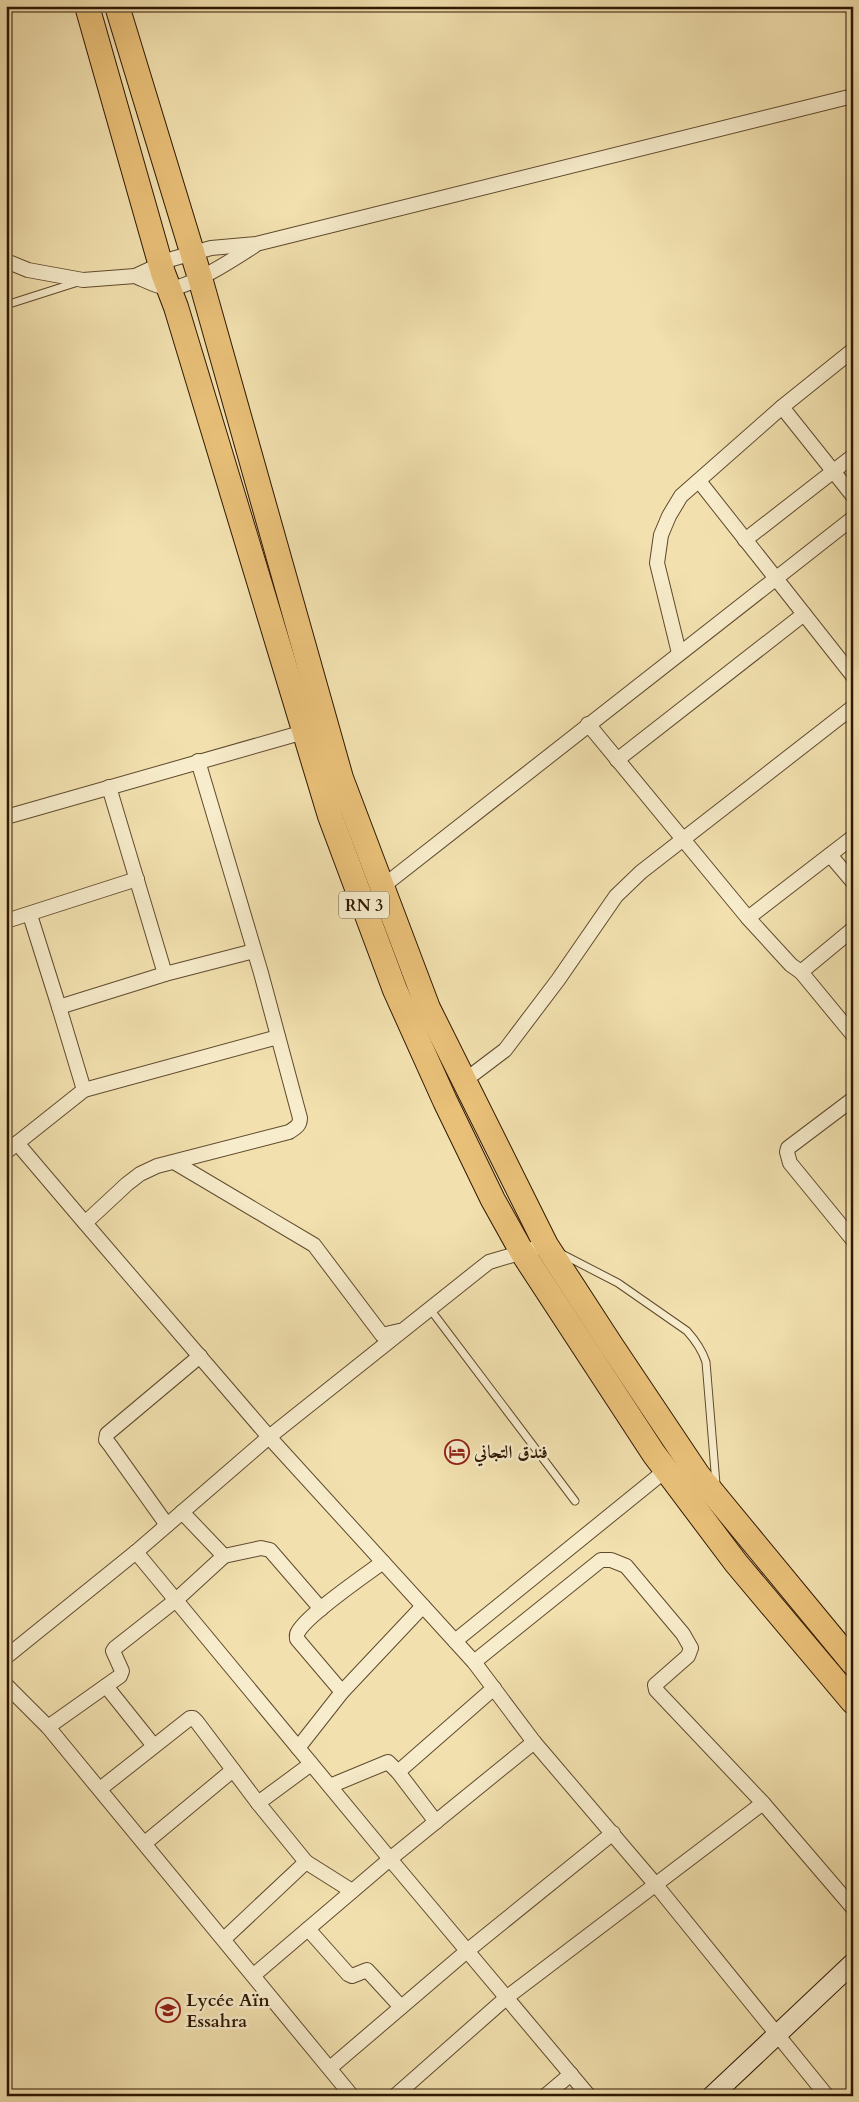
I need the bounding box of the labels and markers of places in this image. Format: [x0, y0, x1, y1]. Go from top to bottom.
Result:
hotel icon: فندق التجاني [444, 1439, 470, 1465]
place label: فندق التجاني [473, 1440, 548, 1467]
place label: Lycée Aïn Essahra [186, 1988, 270, 2034]
school or university icon: Lycée Aïn Essahra [155, 1997, 181, 2023]

